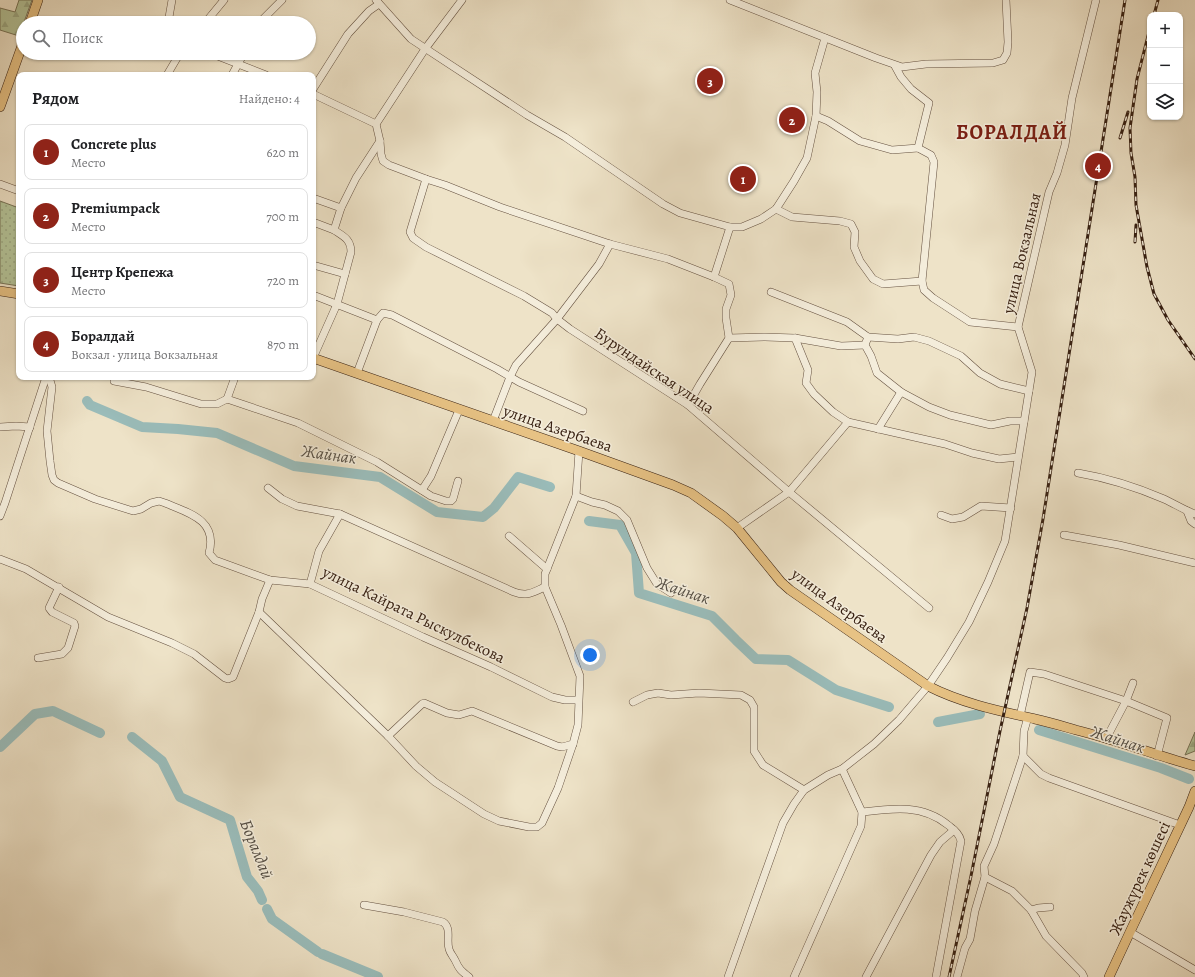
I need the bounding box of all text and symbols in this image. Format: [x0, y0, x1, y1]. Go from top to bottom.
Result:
map controls [1147, 12, 1183, 120]
button: + [1147, 12, 1183, 48]
search box [16, 16, 316, 60]
icon: search [30, 27, 52, 49]
text: Поиск [62, 28, 103, 48]
button: − [1147, 48, 1183, 84]
pin: 3 [697, 66, 723, 96]
button: layers [1147, 84, 1183, 120]
text: Рядом [32, 87, 79, 110]
text: Найдено: 4 [239, 90, 300, 107]
pin: 2 [779, 105, 805, 135]
district label: БОРАЛДАЙ [956, 119, 1068, 146]
text: Concrete plus [71, 134, 156, 154]
text: 1 [44, 144, 48, 161]
text: 620 m [266, 144, 299, 161]
pin: 4 [1085, 151, 1111, 181]
text: Место [71, 154, 106, 171]
pin: 1 [730, 164, 756, 194]
street label: улица Вокзальная [997, 190, 1047, 317]
text: Premiumpack [71, 198, 160, 218]
text: 2 [43, 208, 49, 225]
text: 700 m [266, 208, 299, 225]
text: Место [71, 218, 106, 235]
text: Центр Крепежа [71, 262, 174, 282]
text: 3 [43, 272, 49, 289]
text: 720 m [267, 272, 299, 289]
text: Место [71, 282, 106, 299]
street label: Бурундайская улица [590, 323, 719, 419]
text: Боралдай [71, 326, 135, 346]
text: 4 [43, 336, 49, 353]
text: 870 m [267, 336, 299, 353]
text: Вокзал · улица Вокзальная [71, 346, 218, 363]
street label: улица Азербаева [499, 400, 616, 458]
water label: Жайнак [299, 439, 358, 470]
street label: улица Кайрата Рыскулбекова [318, 561, 509, 669]
street label: улица Азербаева [786, 563, 892, 649]
water label: Жайнак [652, 571, 713, 610]
your location [580, 645, 600, 665]
water label: Жайнак [1087, 720, 1148, 759]
water label: Боралдай [234, 816, 279, 883]
street label: Жаужүрек көшесі [1104, 818, 1176, 939]

